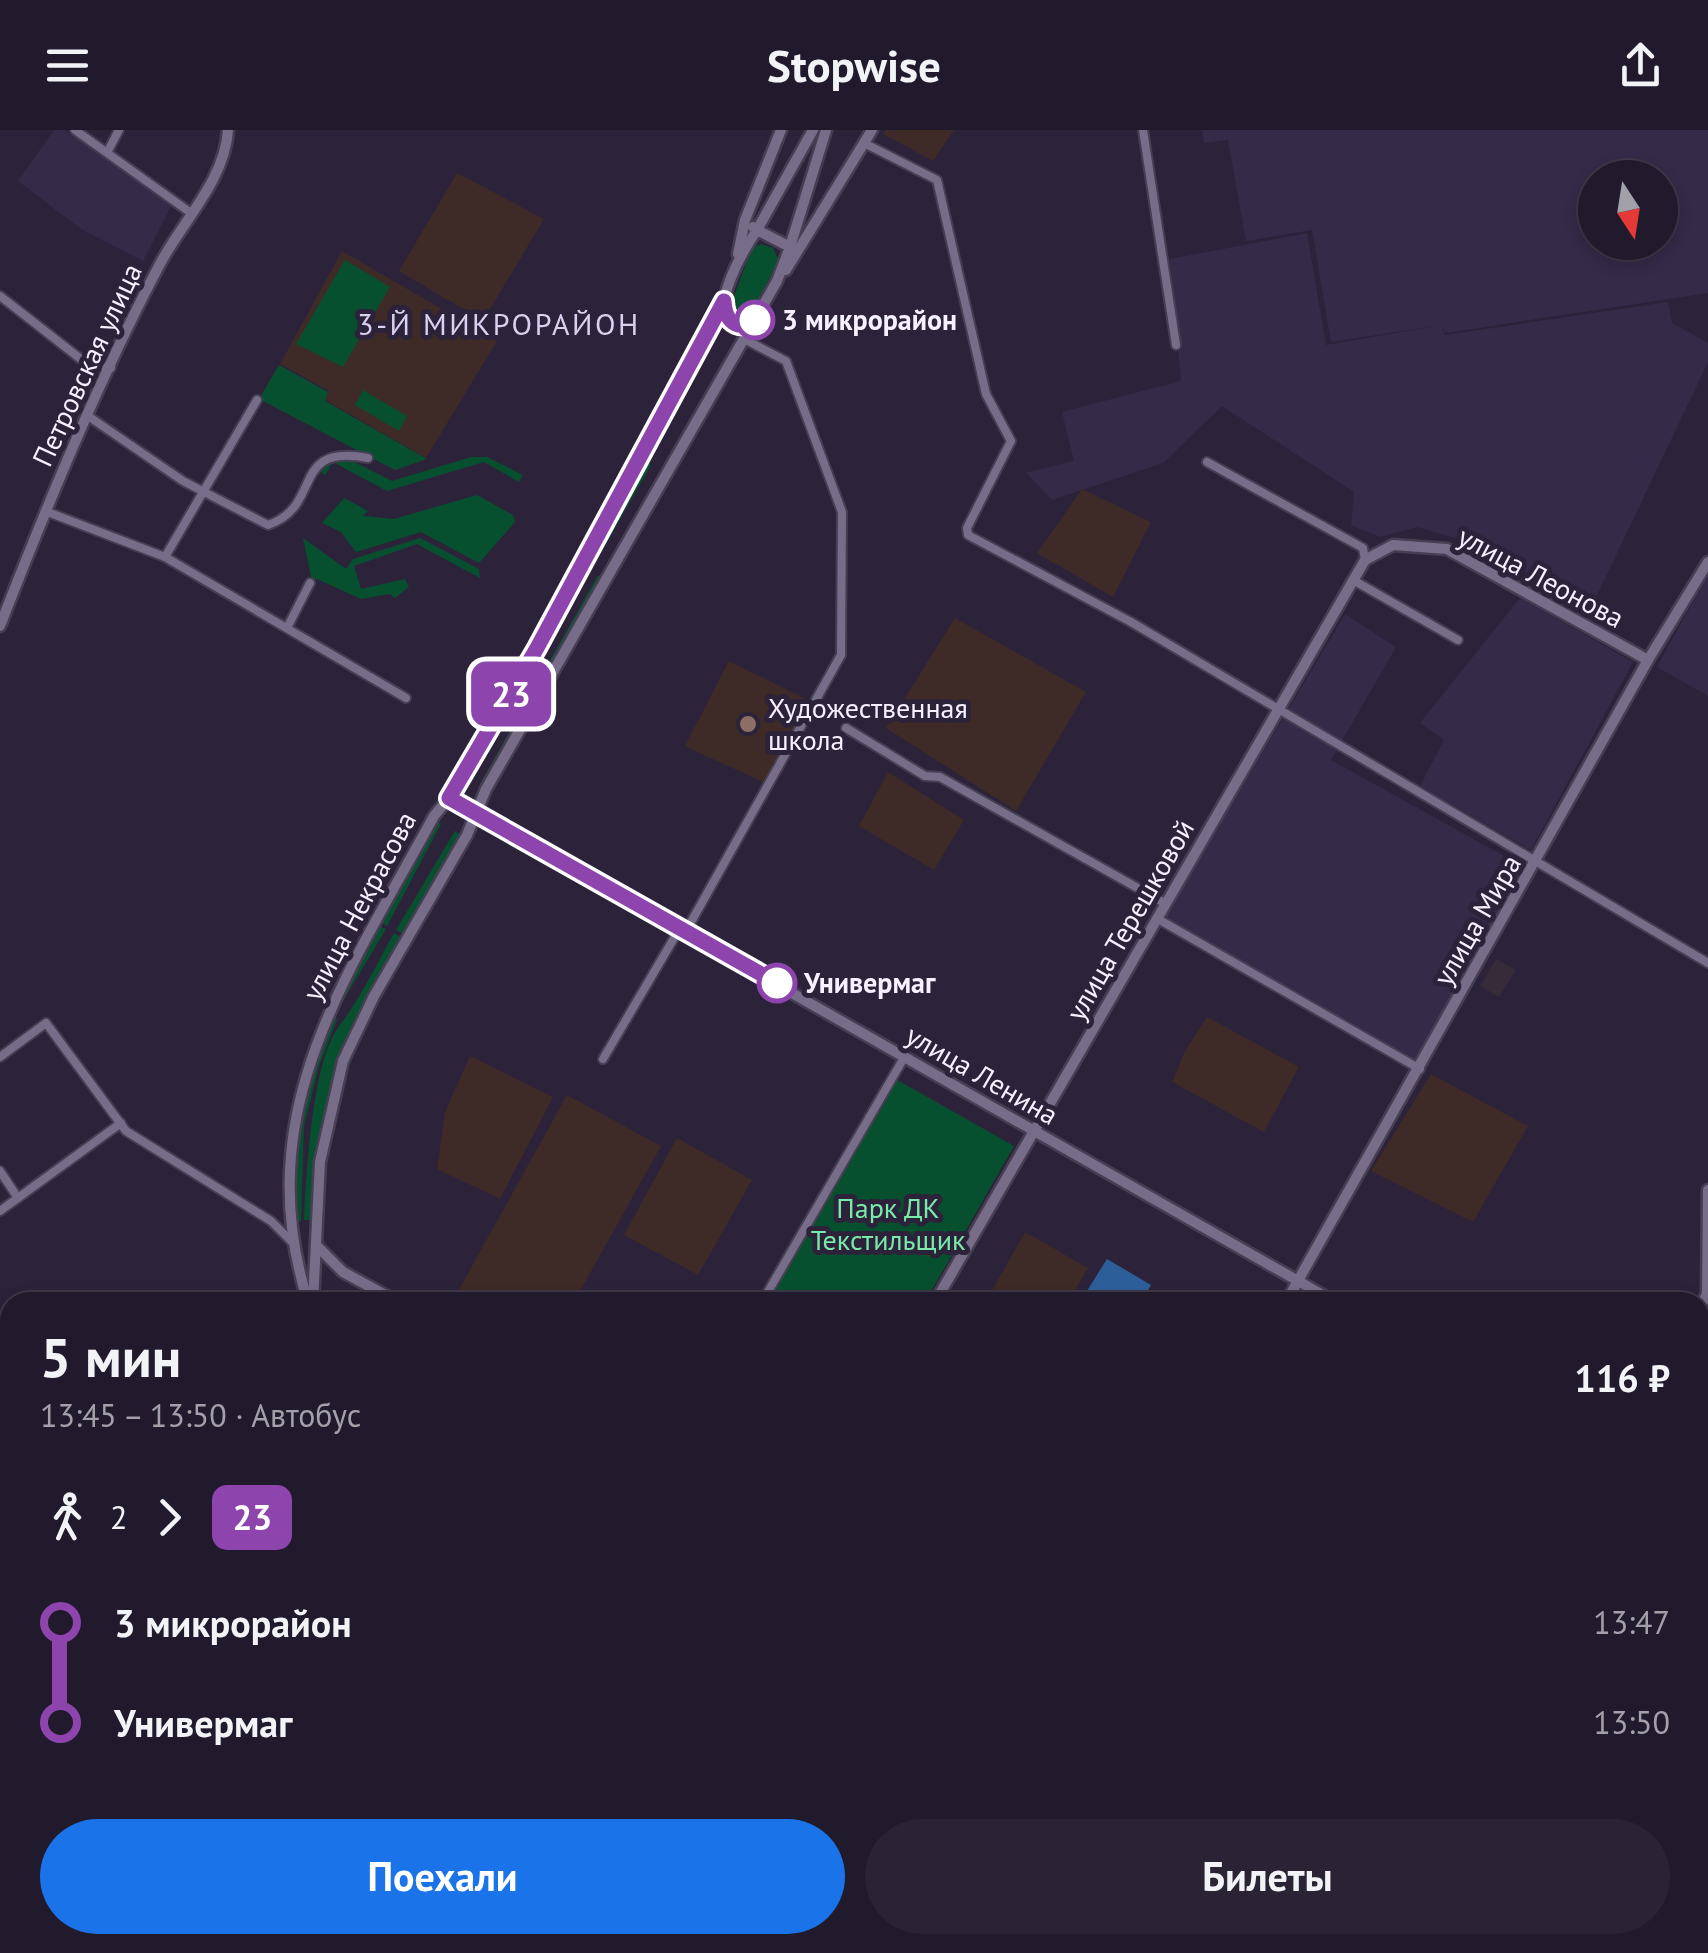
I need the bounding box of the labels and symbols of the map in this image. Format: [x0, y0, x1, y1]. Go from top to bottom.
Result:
north arrow [1578, 160, 1678, 260]
street label: Петровская улица [23, 257, 150, 472]
marker: 3 микрорайон [736, 301, 774, 339]
place label: 3 микрорайон [782, 301, 957, 338]
district label: 3-Й МИКРОРАЙОН [357, 304, 641, 343]
street label: улица Леонова [1452, 517, 1631, 636]
line badge: 23 [466, 662, 556, 726]
place label: Художественная школа [768, 689, 968, 758]
marker: Художественная школа [737, 713, 759, 735]
street label: улица Некрасова [293, 805, 424, 1007]
street label: улица Терешковой [1057, 812, 1202, 1027]
street label: улица Мира [1424, 848, 1529, 992]
marker: Универмаг [758, 964, 796, 1002]
place label: Универмаг [803, 964, 936, 1001]
street label: улица Ленина [900, 1016, 1065, 1133]
park label: Парк ДК Текстильщик [811, 1189, 966, 1258]

